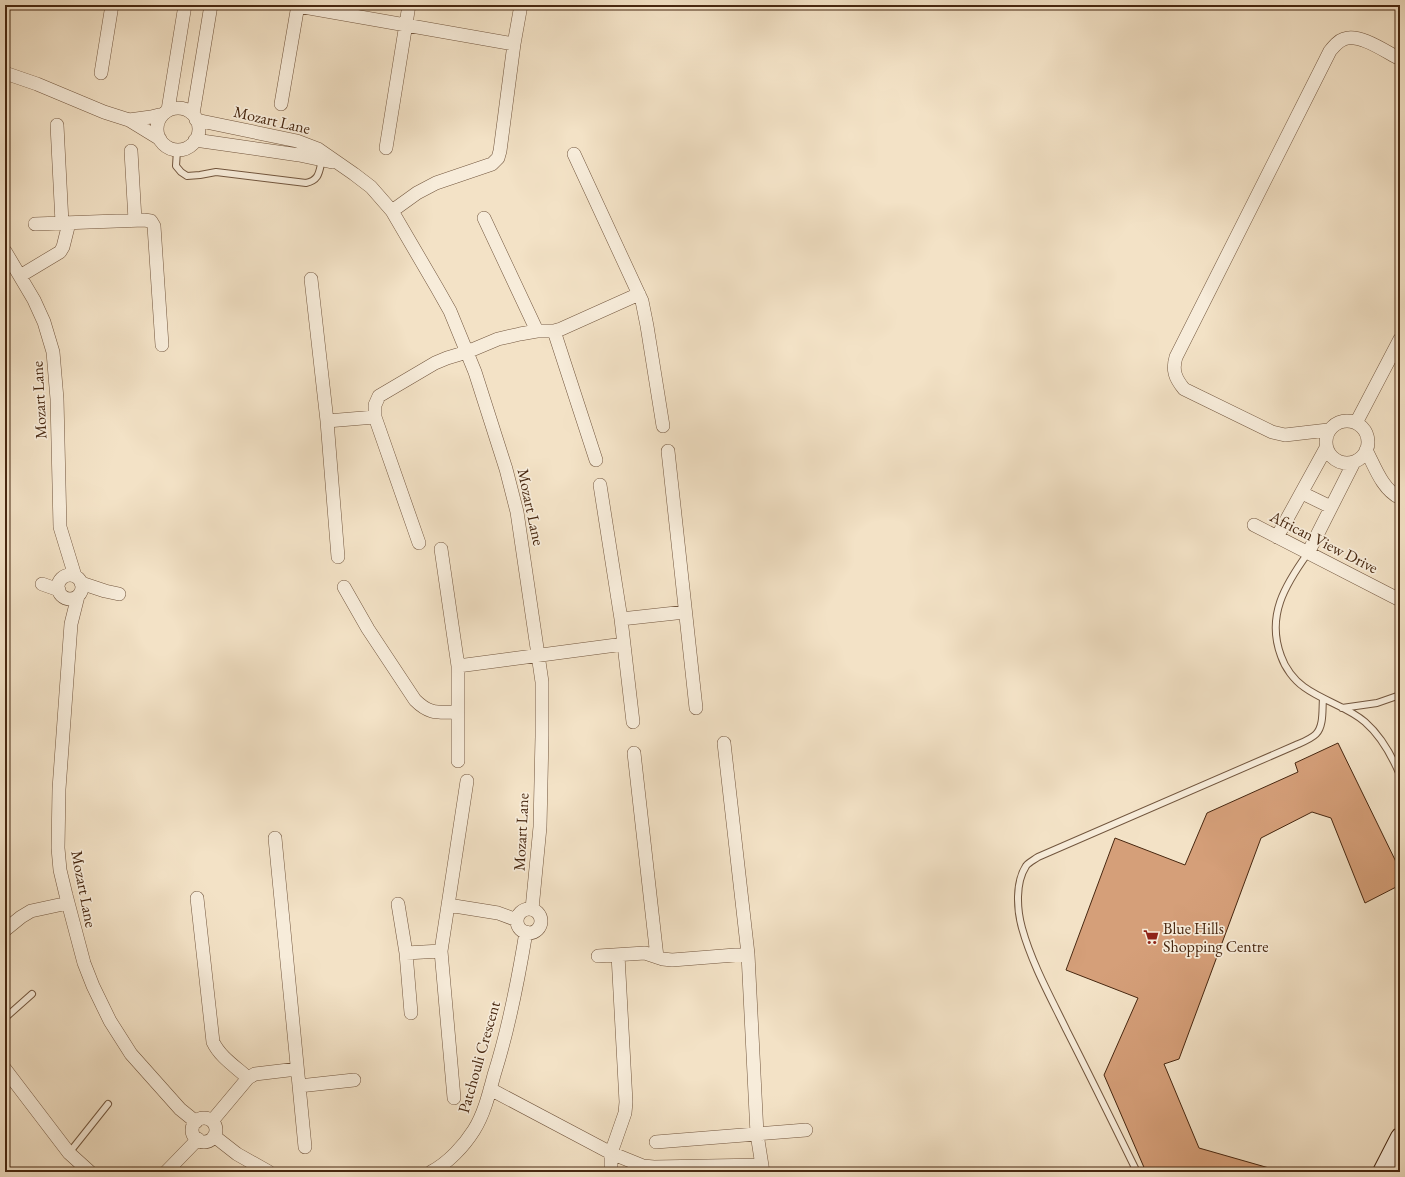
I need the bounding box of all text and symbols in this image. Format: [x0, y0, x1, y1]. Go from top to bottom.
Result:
street label: Mozart Lane [232, 101, 312, 139]
street label: Mozart Lane [26, 360, 52, 440]
street label: Mozart Lane [513, 467, 549, 547]
street label: African View Drive [1265, 505, 1382, 578]
street label: Mozart Lane [508, 792, 534, 872]
street label: Mozart Lane [66, 849, 102, 929]
place label: Blue Hills Shopping Centre [1163, 918, 1268, 957]
supermarket icon: Blue Hills Shopping Centre [1142, 928, 1160, 946]
street label: Patchouli Crescent [453, 999, 505, 1115]

